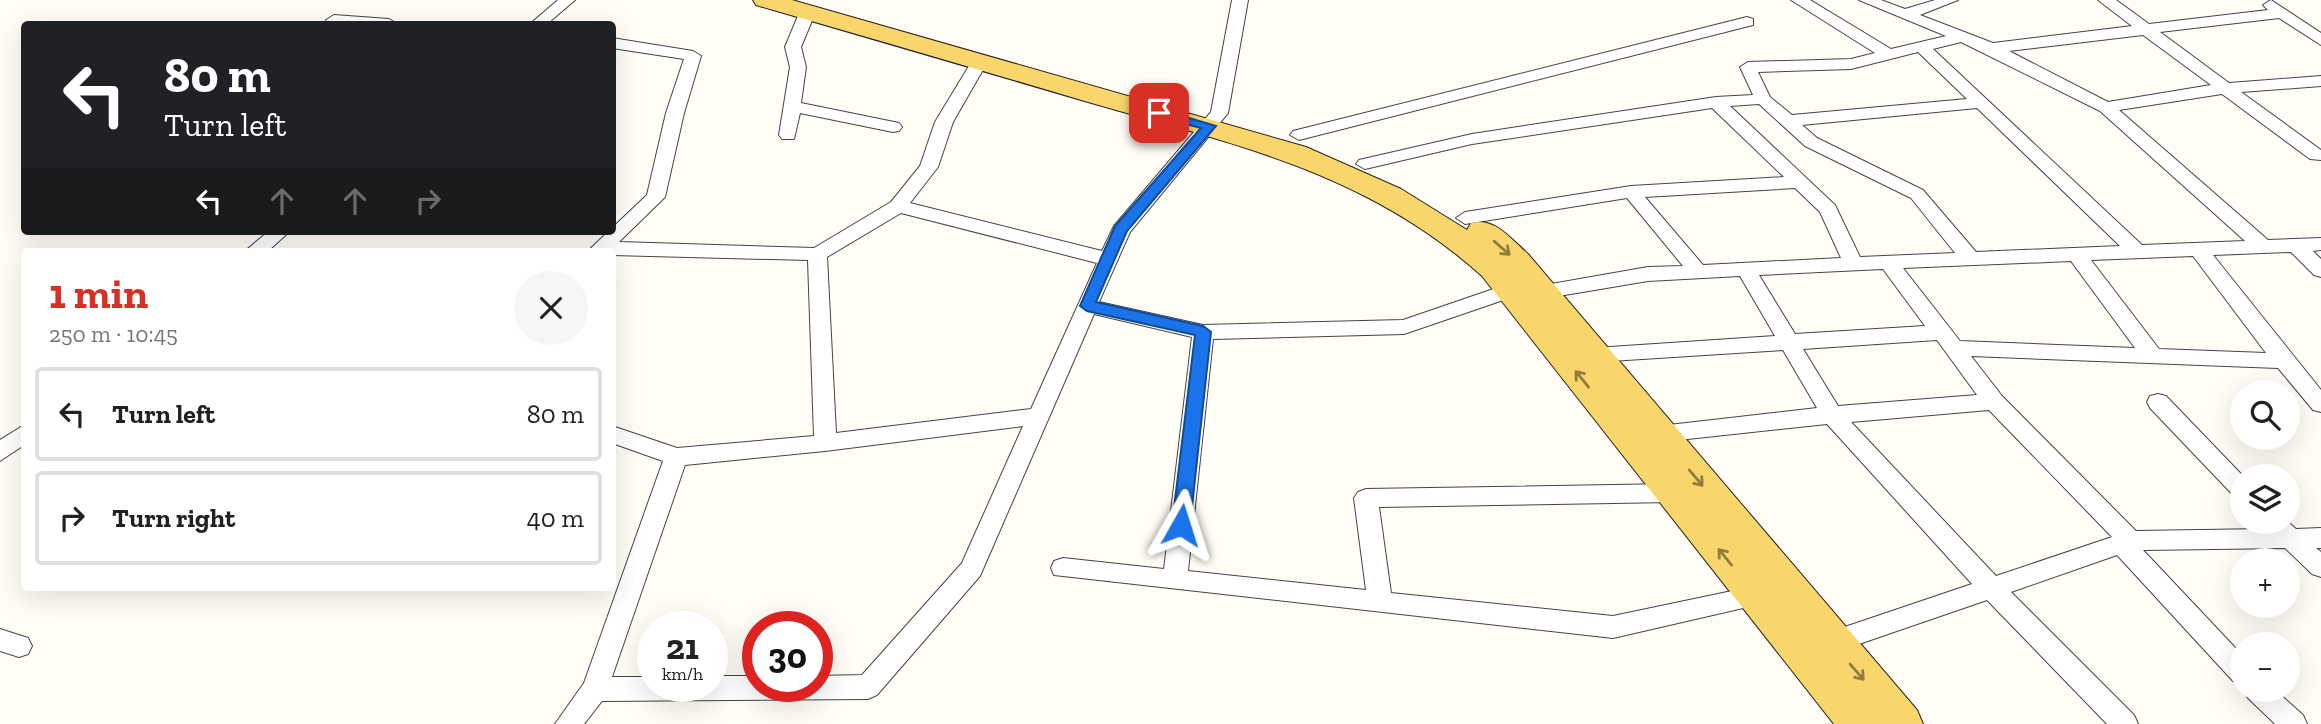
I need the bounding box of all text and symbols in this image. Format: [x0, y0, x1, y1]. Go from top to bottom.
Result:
text: 80 m [164, 46, 271, 105]
icon: left [49, 49, 140, 140]
pin [1129, 83, 1189, 143]
icon: arrive [1140, 94, 1178, 132]
text: Turn left [164, 106, 286, 144]
icon: left [190, 182, 228, 220]
icon: ahead [263, 182, 301, 220]
icon: ahead [336, 182, 374, 220]
icon: right [409, 182, 447, 220]
one-way arrow [1493, 240, 1511, 256]
text: 1 min [49, 268, 148, 319]
button: close [514, 271, 588, 345]
text: 250 m · 10:45 [49, 320, 178, 348]
one-way arrow [1575, 371, 1590, 389]
map controls [2230, 380, 2300, 702]
button: search [2230, 380, 2300, 450]
icon: left [53, 395, 91, 433]
text: Turn left [112, 398, 215, 430]
text: 80 m [527, 398, 584, 430]
button: layers [2230, 464, 2300, 534]
one-way arrow [1689, 468, 1704, 486]
position arrow [1144, 488, 1218, 562]
icon: right [53, 499, 91, 537]
text: Turn right [112, 502, 235, 534]
text: 40 m [527, 502, 584, 534]
one-way arrow [1717, 548, 1732, 567]
button: + [2230, 548, 2300, 618]
speed limit sign: 30 [742, 611, 833, 702]
text: 21 [666, 626, 699, 668]
button: − [2230, 632, 2300, 702]
one-way arrow [1849, 662, 1865, 680]
text: km/h [662, 663, 703, 685]

